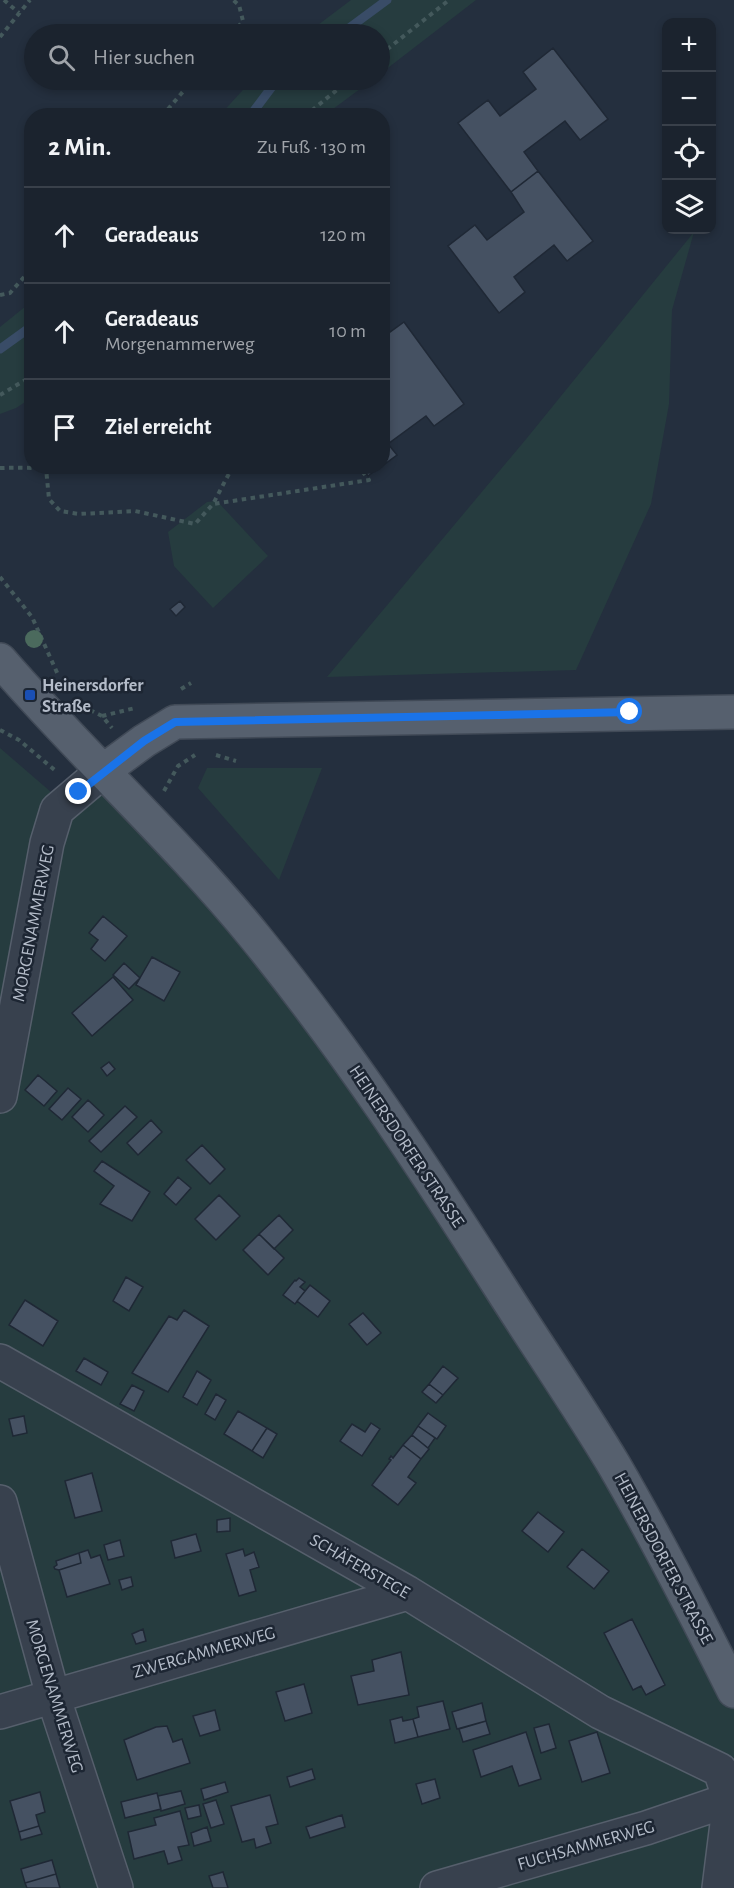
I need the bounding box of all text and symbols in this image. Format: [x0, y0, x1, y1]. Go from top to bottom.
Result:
map controls [662, 18, 716, 234]
button: + [662, 18, 716, 72]
search box [24, 24, 390, 90]
icon: search [45, 41, 78, 74]
text: Hier suchen [93, 46, 195, 68]
button: − [662, 72, 716, 126]
button: locate [662, 126, 716, 180]
text: 2 Min. [48, 134, 111, 160]
text: Zu Fuß · 130 m [257, 137, 366, 157]
button: layers [662, 180, 716, 234]
icon: ahead [48, 219, 81, 252]
text: Geradeaus [105, 224, 199, 246]
text: 120 m [320, 225, 366, 245]
text: Geradeaus [105, 308, 199, 330]
icon: ahead [48, 315, 81, 348]
text: 10 m [329, 321, 366, 341]
text: Morgenammerweg [105, 334, 254, 354]
icon: arrive [48, 411, 81, 444]
text: Ziel erreicht [105, 416, 212, 438]
place label: Heinersdorfer Straße [42, 677, 144, 716]
marker: Heinersdorfer Straße [23, 688, 37, 702]
route start [616, 698, 642, 724]
route end [65, 778, 91, 804]
street label: MORGENAMMERWEG [10, 843, 58, 1003]
street label: HEINERSDORFER STRASSE [345, 1062, 467, 1231]
street label: HEINERSDORFER STRASSE [610, 1470, 716, 1647]
street label: SCHÄFERSTEGE [307, 1529, 414, 1603]
street label: MORGENAMMERWEG [22, 1617, 86, 1775]
street label: ZWERGAMMERWEG [131, 1624, 278, 1682]
street label: FUCHSAMMERWEG [516, 1818, 657, 1874]

